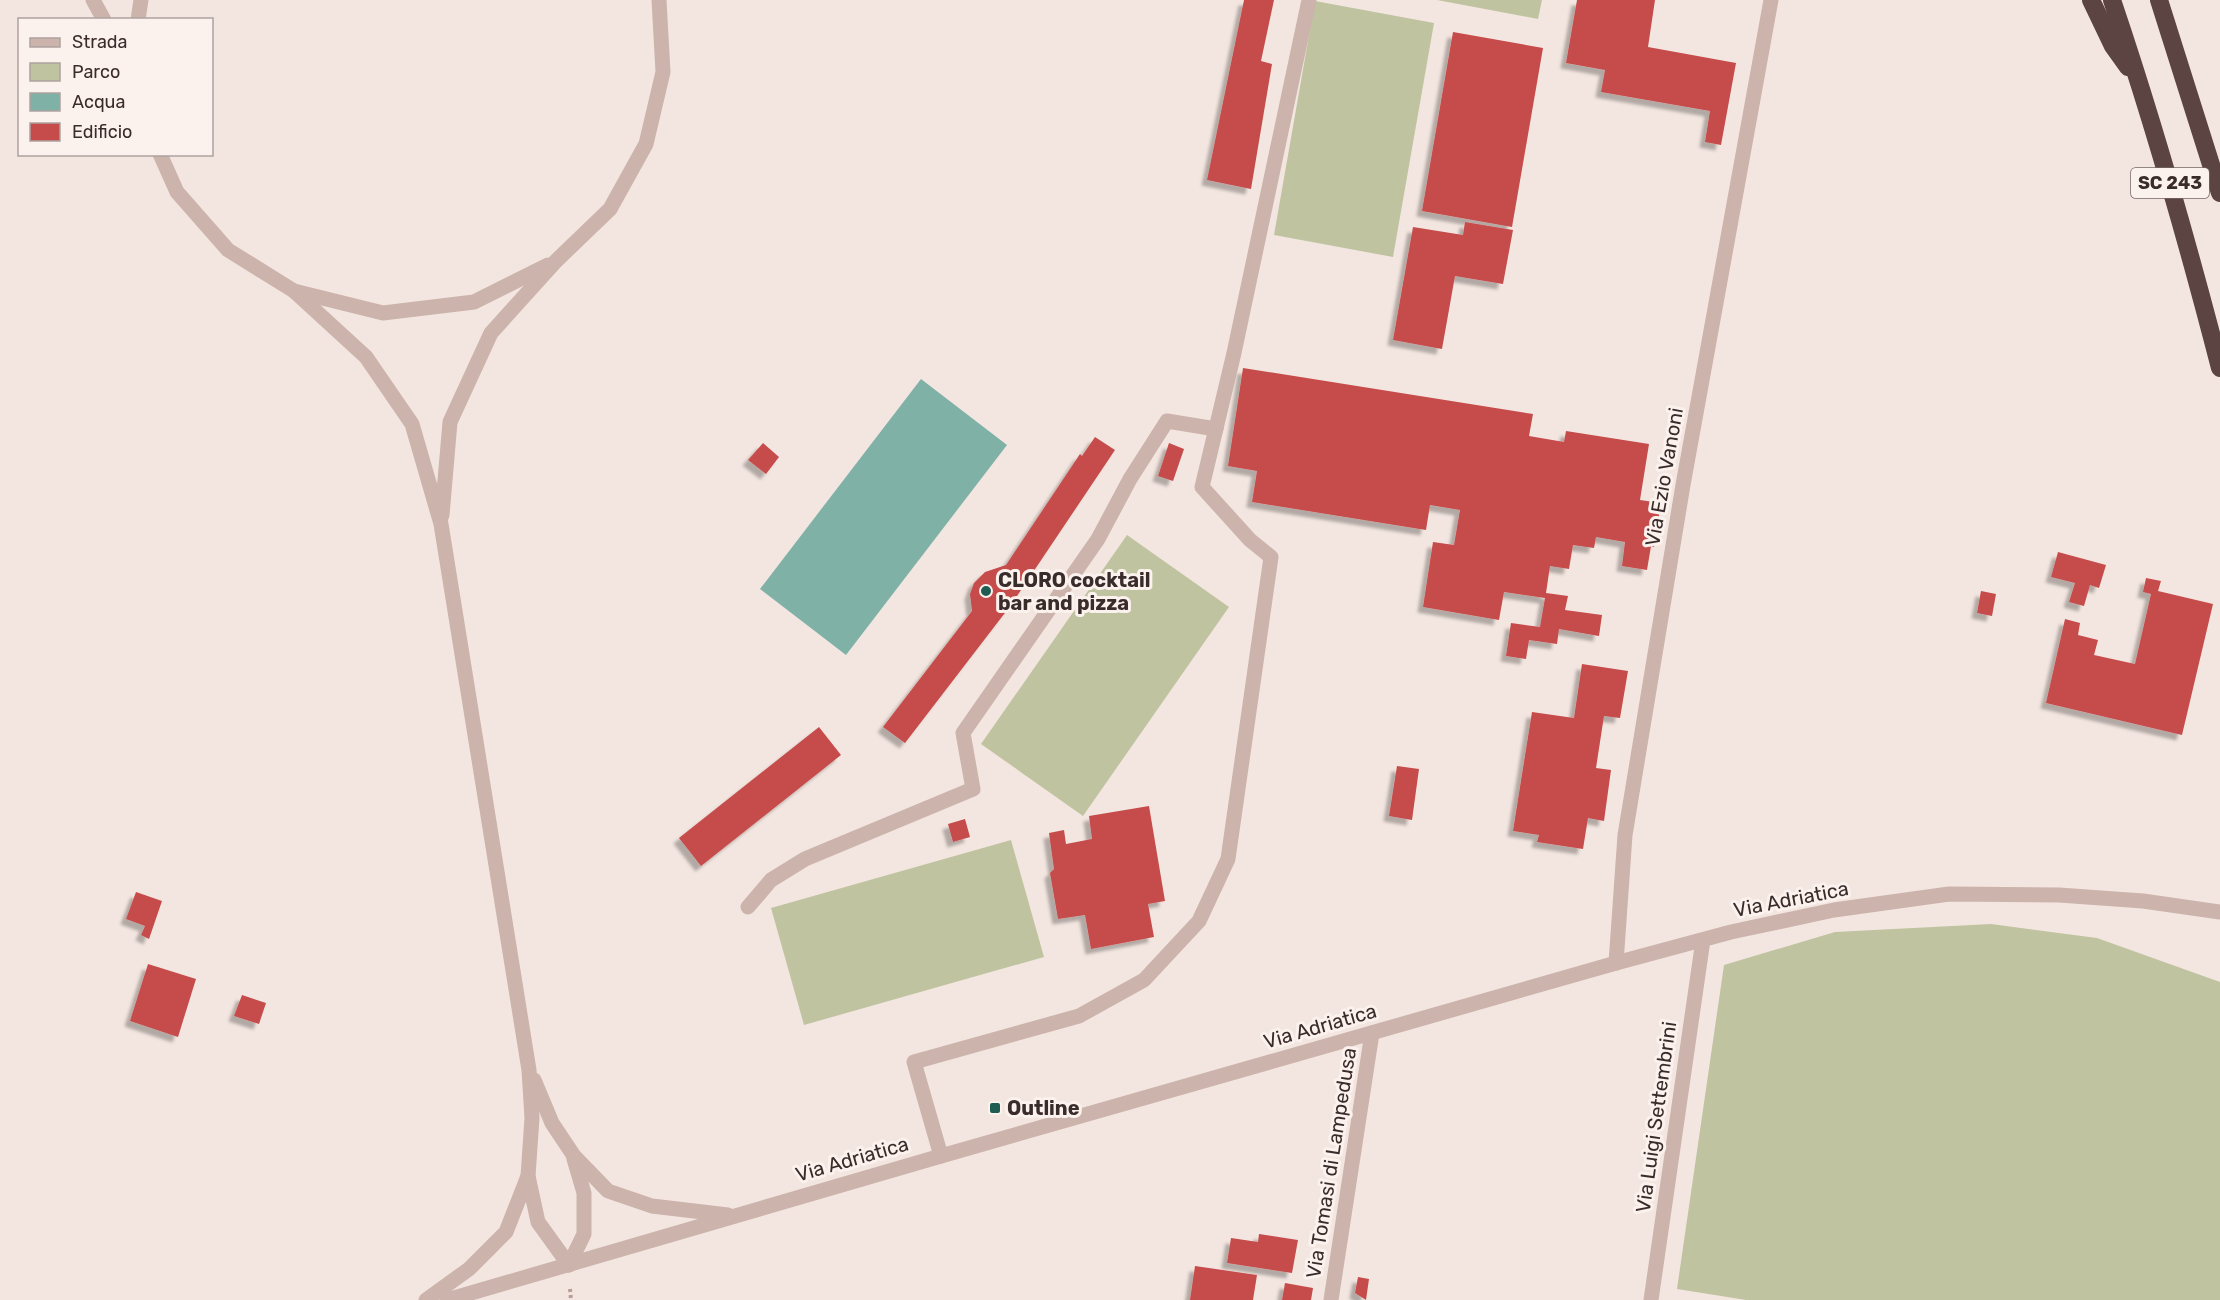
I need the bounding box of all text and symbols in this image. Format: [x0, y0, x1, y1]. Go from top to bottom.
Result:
legend [18, 18, 213, 156]
text: Strada [72, 31, 128, 53]
text: Parco [72, 61, 120, 83]
text: Acqua [72, 91, 125, 113]
text: Edificio [72, 121, 132, 143]
road number: SC 243 [2131, 168, 2209, 198]
street label: Via Ezio Vanoni [1640, 406, 1688, 548]
place label: CLORO cocktail bar and pizza [998, 568, 1150, 615]
marker: CLORO cocktail bar and pizza [979, 584, 993, 598]
street label: Via Adriatica [1731, 876, 1851, 922]
street label: Via Adriatica [1261, 998, 1379, 1054]
street label: Via Luigi Settembrini [1631, 1020, 1681, 1214]
street label: Via Tomasi di Lampedusa [1301, 1046, 1361, 1280]
place label: Outline [1007, 1096, 1080, 1120]
marker: Outline [988, 1101, 1002, 1115]
street label: Via Adriatica [793, 1131, 911, 1187]

